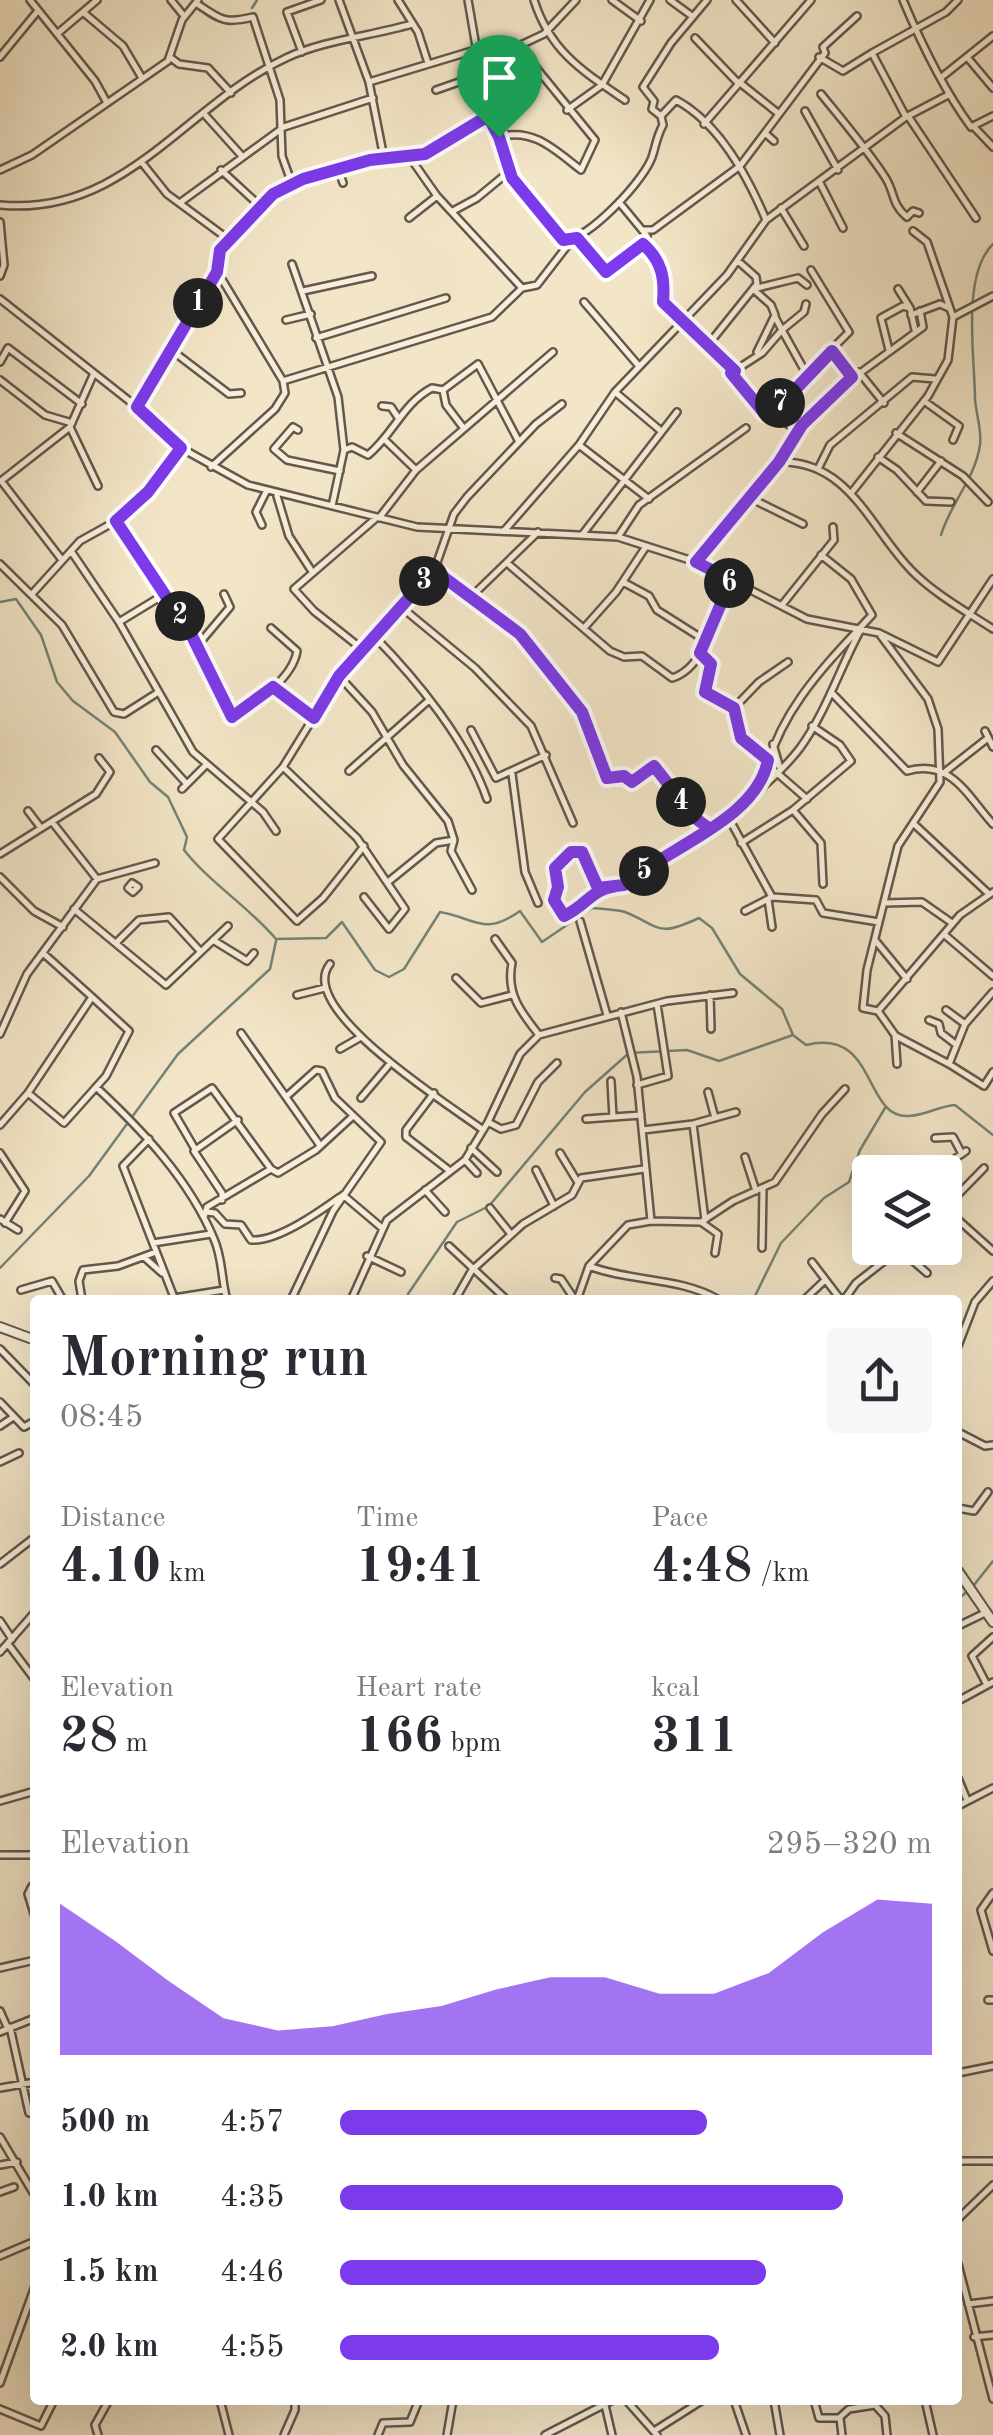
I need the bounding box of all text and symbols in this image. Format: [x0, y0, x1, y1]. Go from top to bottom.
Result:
pin [457, 35, 542, 138]
icon: arrive [472, 50, 527, 105]
pin: 1 [173, 278, 223, 328]
text: 1 [190, 289, 206, 317]
pin: 7 [755, 378, 805, 428]
text: 7 [772, 389, 788, 417]
pin: 3 [399, 556, 449, 606]
pin: 6 [704, 558, 754, 608]
text: 3 [416, 567, 432, 595]
text: 6 [721, 569, 737, 597]
pin: 2 [155, 591, 205, 641]
text: 2 [172, 602, 188, 630]
pin: 4 [656, 777, 706, 827]
text: 4 [673, 788, 689, 816]
pin: 5 [619, 846, 669, 896]
text: 5 [636, 857, 652, 885]
map controls [852, 1155, 962, 1265]
button: layers [852, 1155, 962, 1265]
button: share [827, 1328, 932, 1433]
text: Morning run [60, 1333, 369, 1388]
text: 08:45 [60, 1402, 143, 1434]
text: Distance [60, 1505, 165, 1533]
text: Time [356, 1505, 418, 1533]
text: Pace [651, 1505, 708, 1533]
text: 4.10 [60, 1543, 161, 1593]
text: 19:41 [356, 1543, 486, 1593]
text: 4:48 [651, 1543, 752, 1593]
text: km [161, 1560, 206, 1588]
text: /km [752, 1560, 810, 1588]
text: Elevation [60, 1675, 174, 1703]
text: Heart rate [356, 1675, 482, 1703]
text: kcal [651, 1675, 700, 1703]
text: 28 [60, 1713, 118, 1763]
text: 166 [356, 1713, 443, 1763]
text: 311 [651, 1713, 738, 1763]
text: m [118, 1730, 148, 1758]
text: bpm [443, 1730, 502, 1758]
text: Elevation [60, 1829, 190, 1861]
text: 295–320 m [766, 1829, 932, 1861]
text: 500 m [60, 2107, 150, 2139]
text: 4:57 [220, 2107, 285, 2139]
text: 1.0 km [60, 2182, 159, 2214]
text: 4:35 [220, 2182, 285, 2214]
text: 1.5 km [60, 2257, 159, 2289]
text: 4:46 [220, 2257, 285, 2289]
text: 2.0 km [60, 2332, 159, 2364]
text: 4:55 [220, 2332, 285, 2364]

